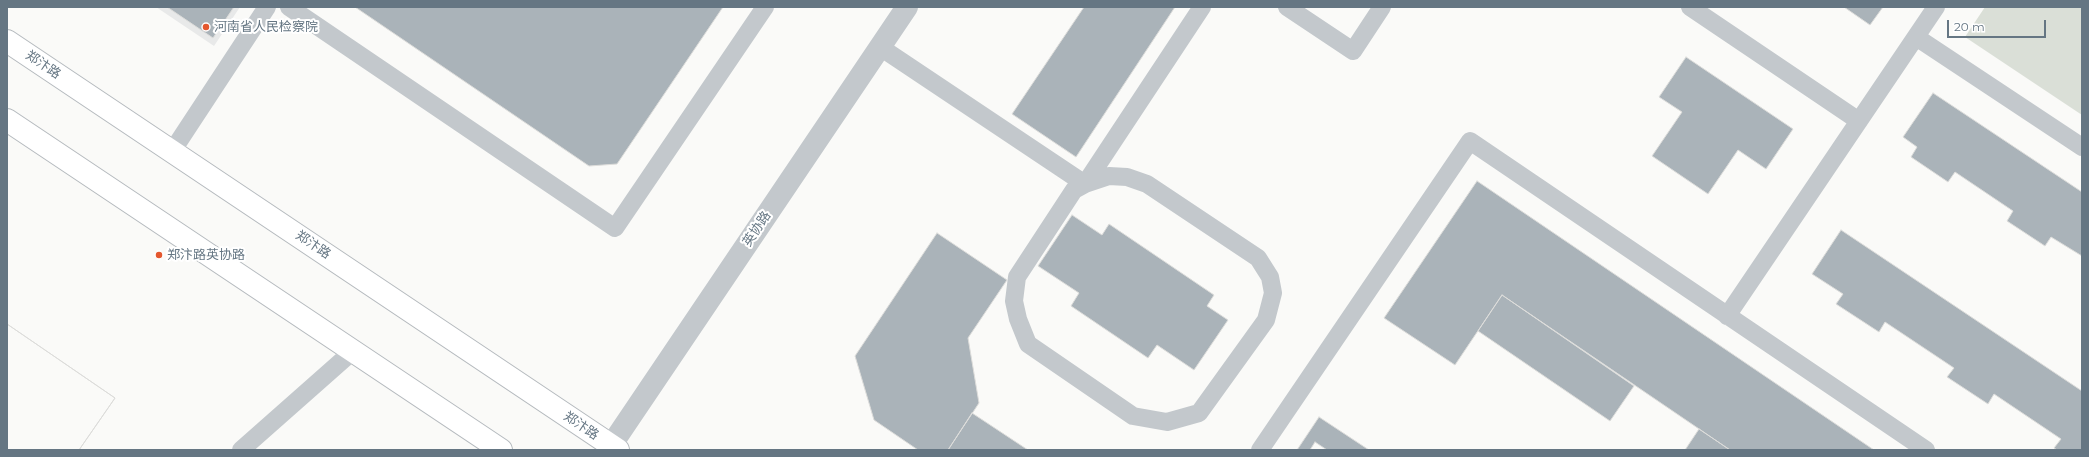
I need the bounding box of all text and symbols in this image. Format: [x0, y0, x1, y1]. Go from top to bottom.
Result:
scale bar [1949, 12, 2048, 38]
place label: 河南省人民检察院 [214, 19, 318, 35]
text: 20 m [1954, 19, 1985, 34]
marker: 河南省人民检察院 [201, 22, 211, 32]
street label: 郑汴路 [22, 48, 64, 82]
street label: 英协路 [740, 208, 774, 250]
street label: 郑汴路 [292, 228, 334, 262]
place label: 郑汴路英协路 [167, 247, 245, 263]
marker: 郑汴路英协路 [154, 250, 164, 260]
street label: 郑汴路 [560, 409, 602, 443]

